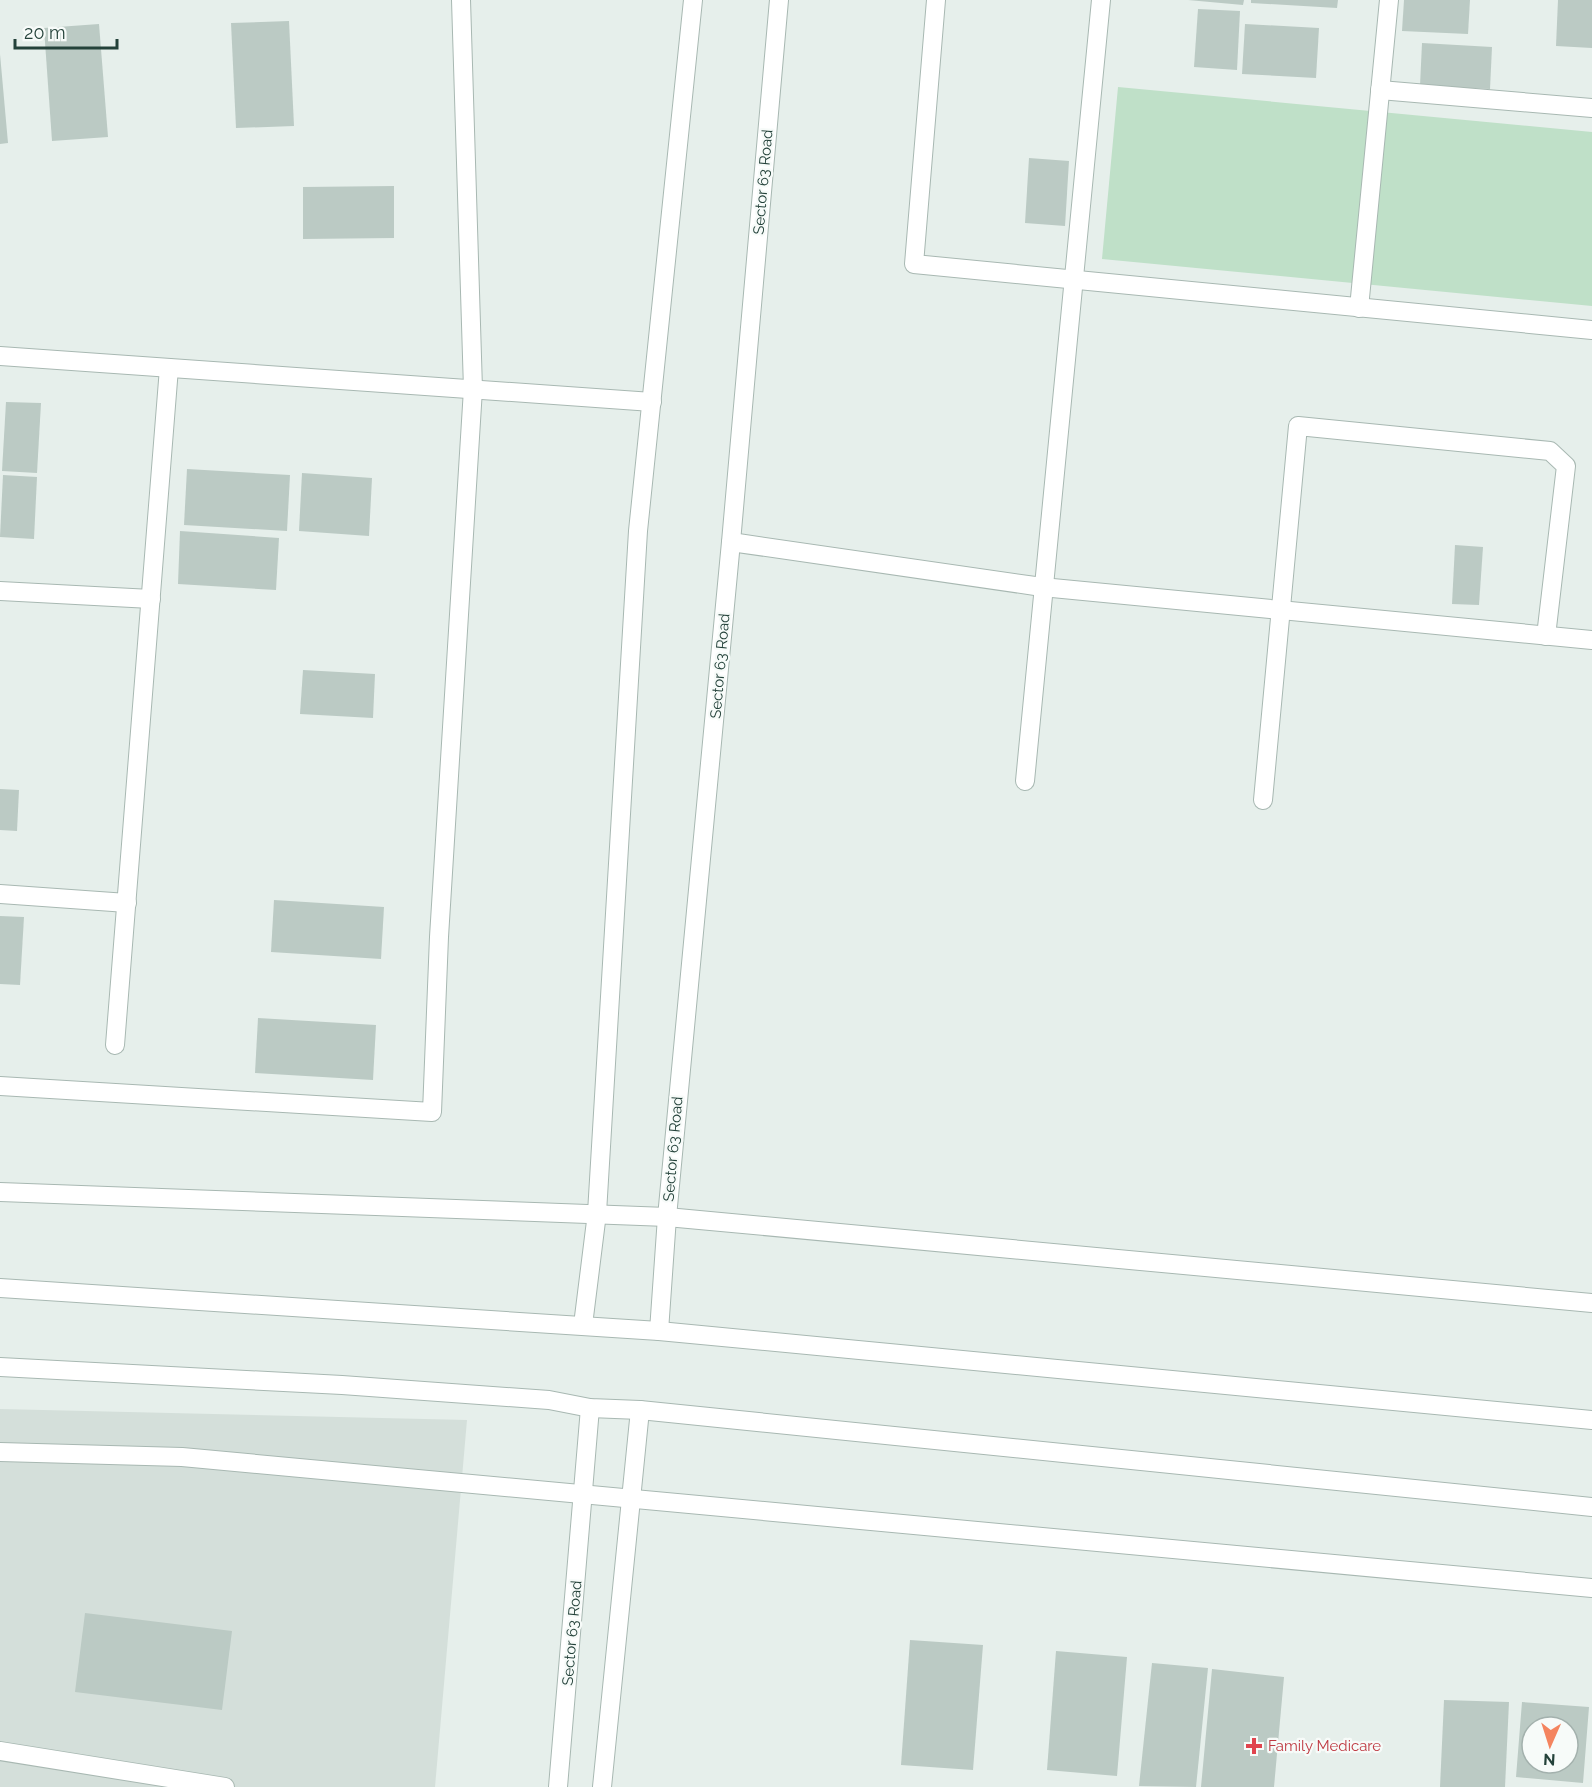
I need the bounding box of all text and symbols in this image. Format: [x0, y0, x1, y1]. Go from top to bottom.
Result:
scale bar [15, 12, 117, 50]
text: 20 m [24, 22, 66, 43]
street label: Sector 63 Road [749, 129, 777, 235]
street label: Sector 63 Road [706, 613, 734, 719]
street label: Sector 63 Road [659, 1096, 687, 1202]
street label: Sector 63 Road [558, 1580, 586, 1686]
north arrow [1520, 1715, 1580, 1775]
marker: Family Medicare [1245, 1737, 1263, 1755]
place label: Family Medicare [1268, 1737, 1381, 1755]
text: N [1543, 1750, 1556, 1769]

